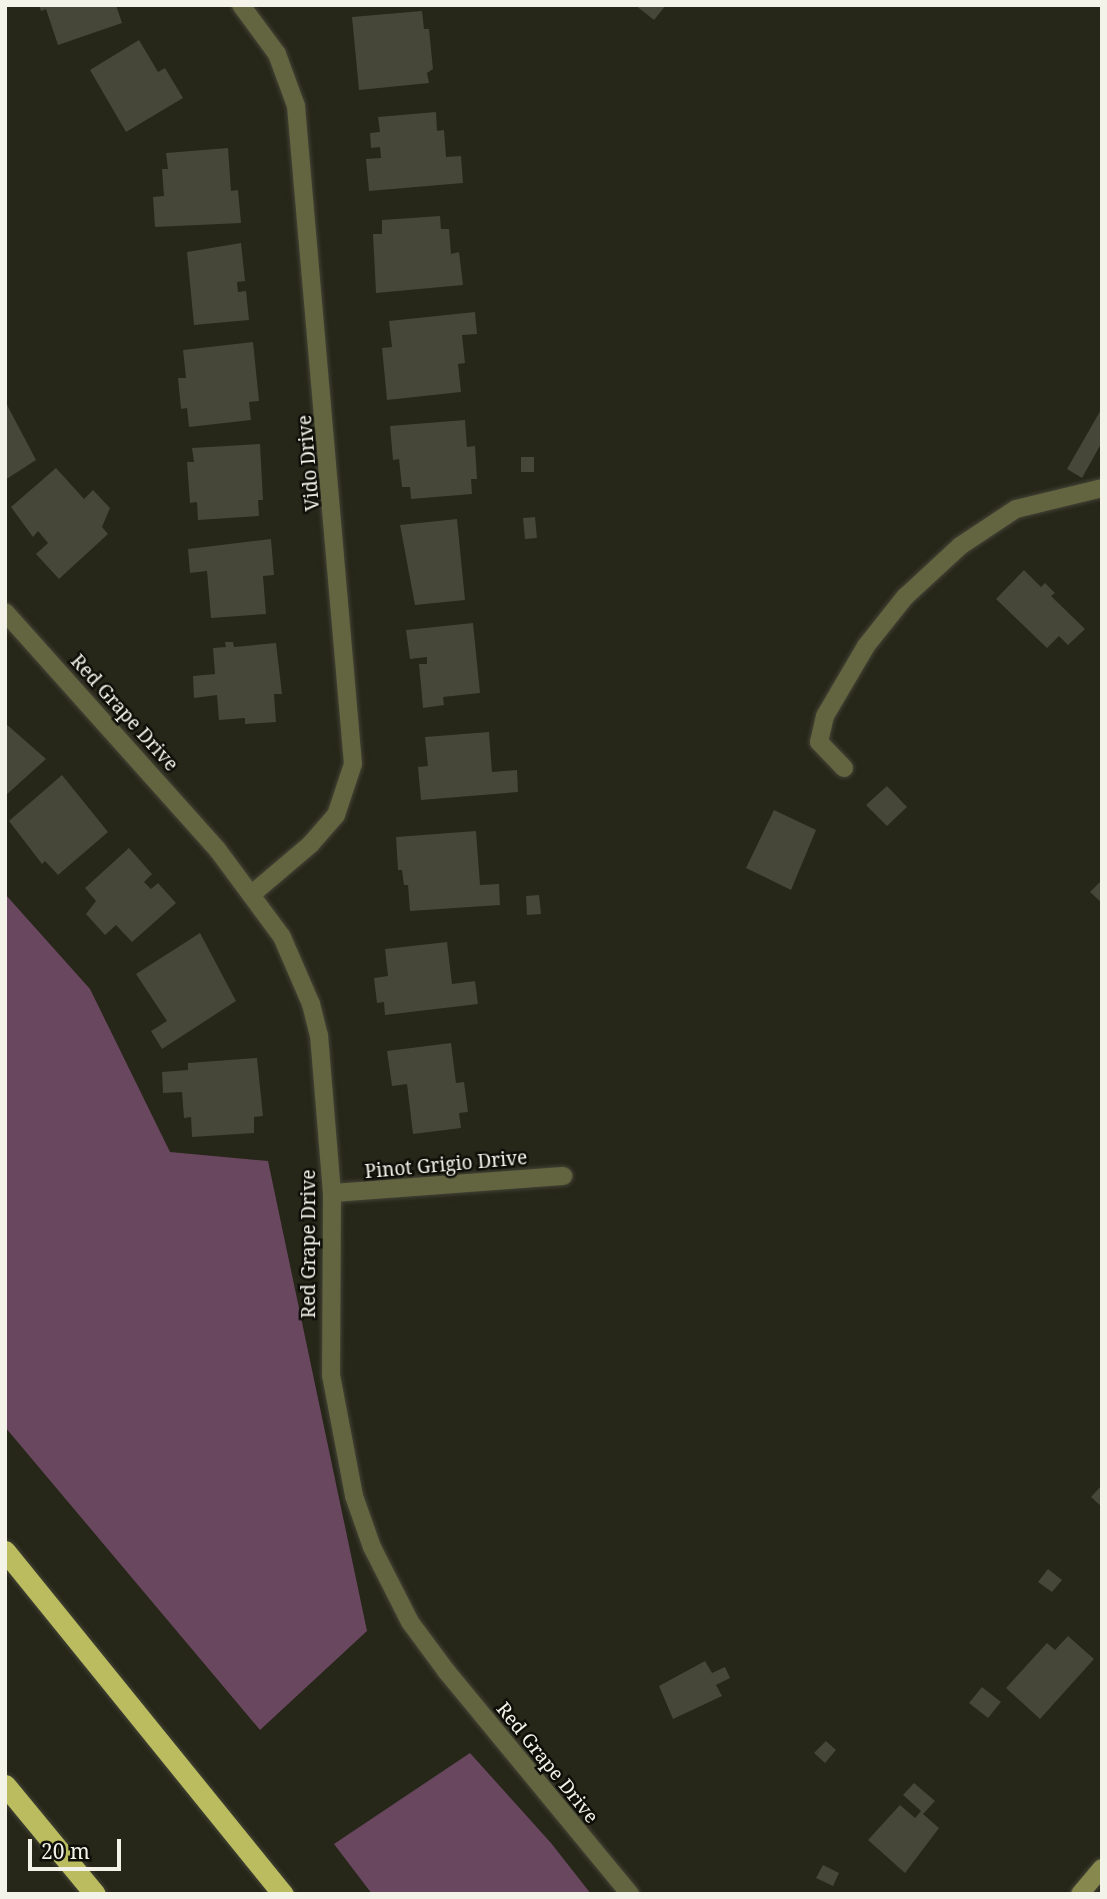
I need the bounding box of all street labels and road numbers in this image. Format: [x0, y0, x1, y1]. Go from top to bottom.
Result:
street label: Vido Drive [293, 414, 325, 512]
street label: Red Grape Drive [66, 650, 182, 776]
street label: Pinot Grigio Drive [364, 1147, 528, 1183]
street label: Red Grape Drive [298, 1170, 320, 1318]
street label: Red Grape Drive [491, 1698, 603, 1828]

